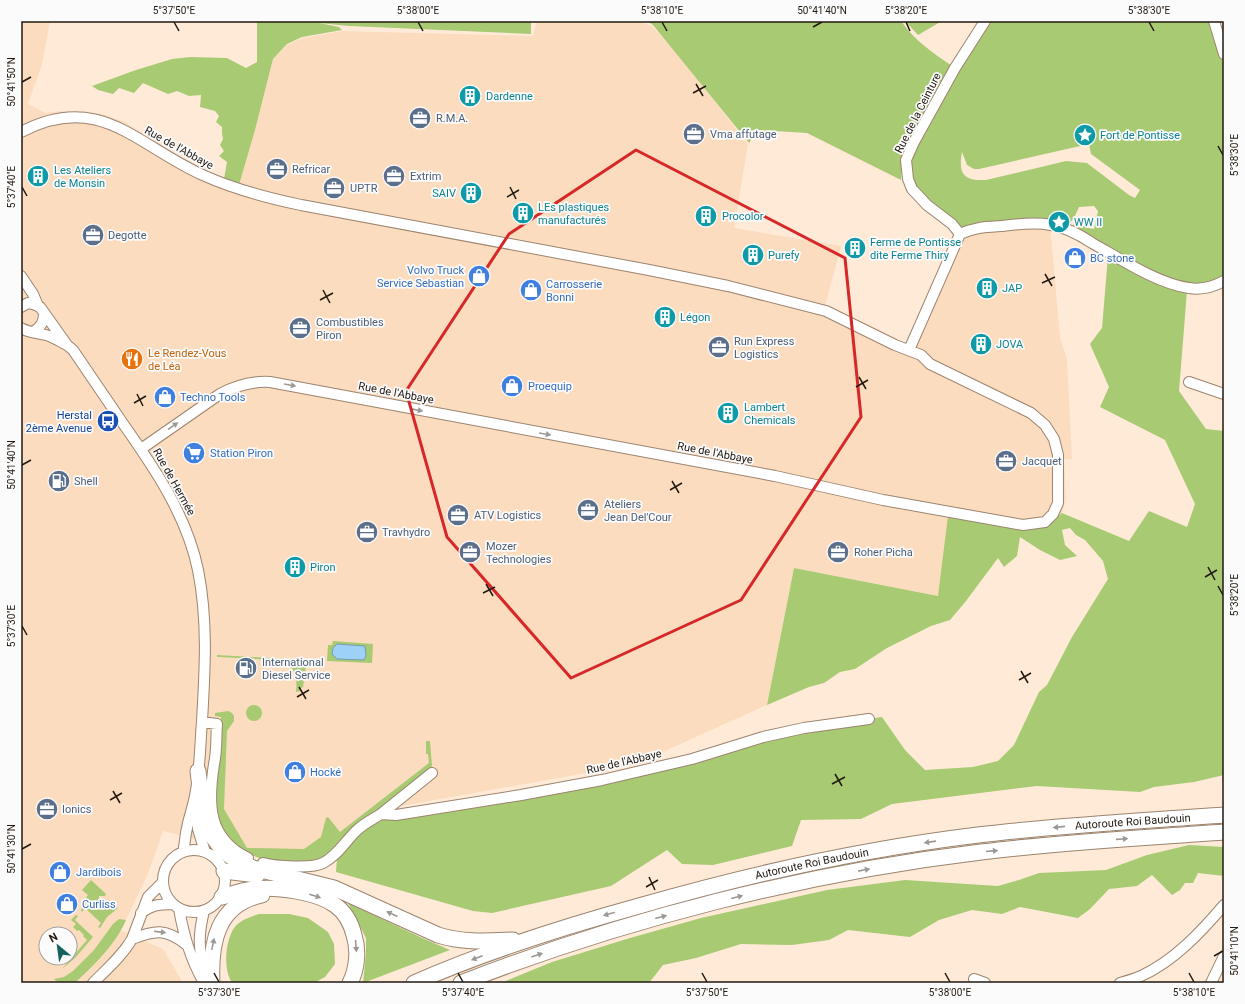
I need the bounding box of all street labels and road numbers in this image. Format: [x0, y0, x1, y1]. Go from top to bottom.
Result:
street label: Rue de la Ceinture [892, 71, 944, 155]
street label: Rue de l'Abbaye [142, 124, 216, 172]
street label: Rue de l'Abbaye [357, 379, 435, 407]
street label: Rue de l'Abbaye [676, 439, 754, 467]
street label: Rue de Hermée [150, 446, 198, 518]
street label: Rue de l'Abbaye [585, 747, 663, 777]
street label: Autoroute Roi Baudouin [1074, 811, 1191, 832]
street label: Autoroute Roi Baudouin [754, 845, 870, 882]

